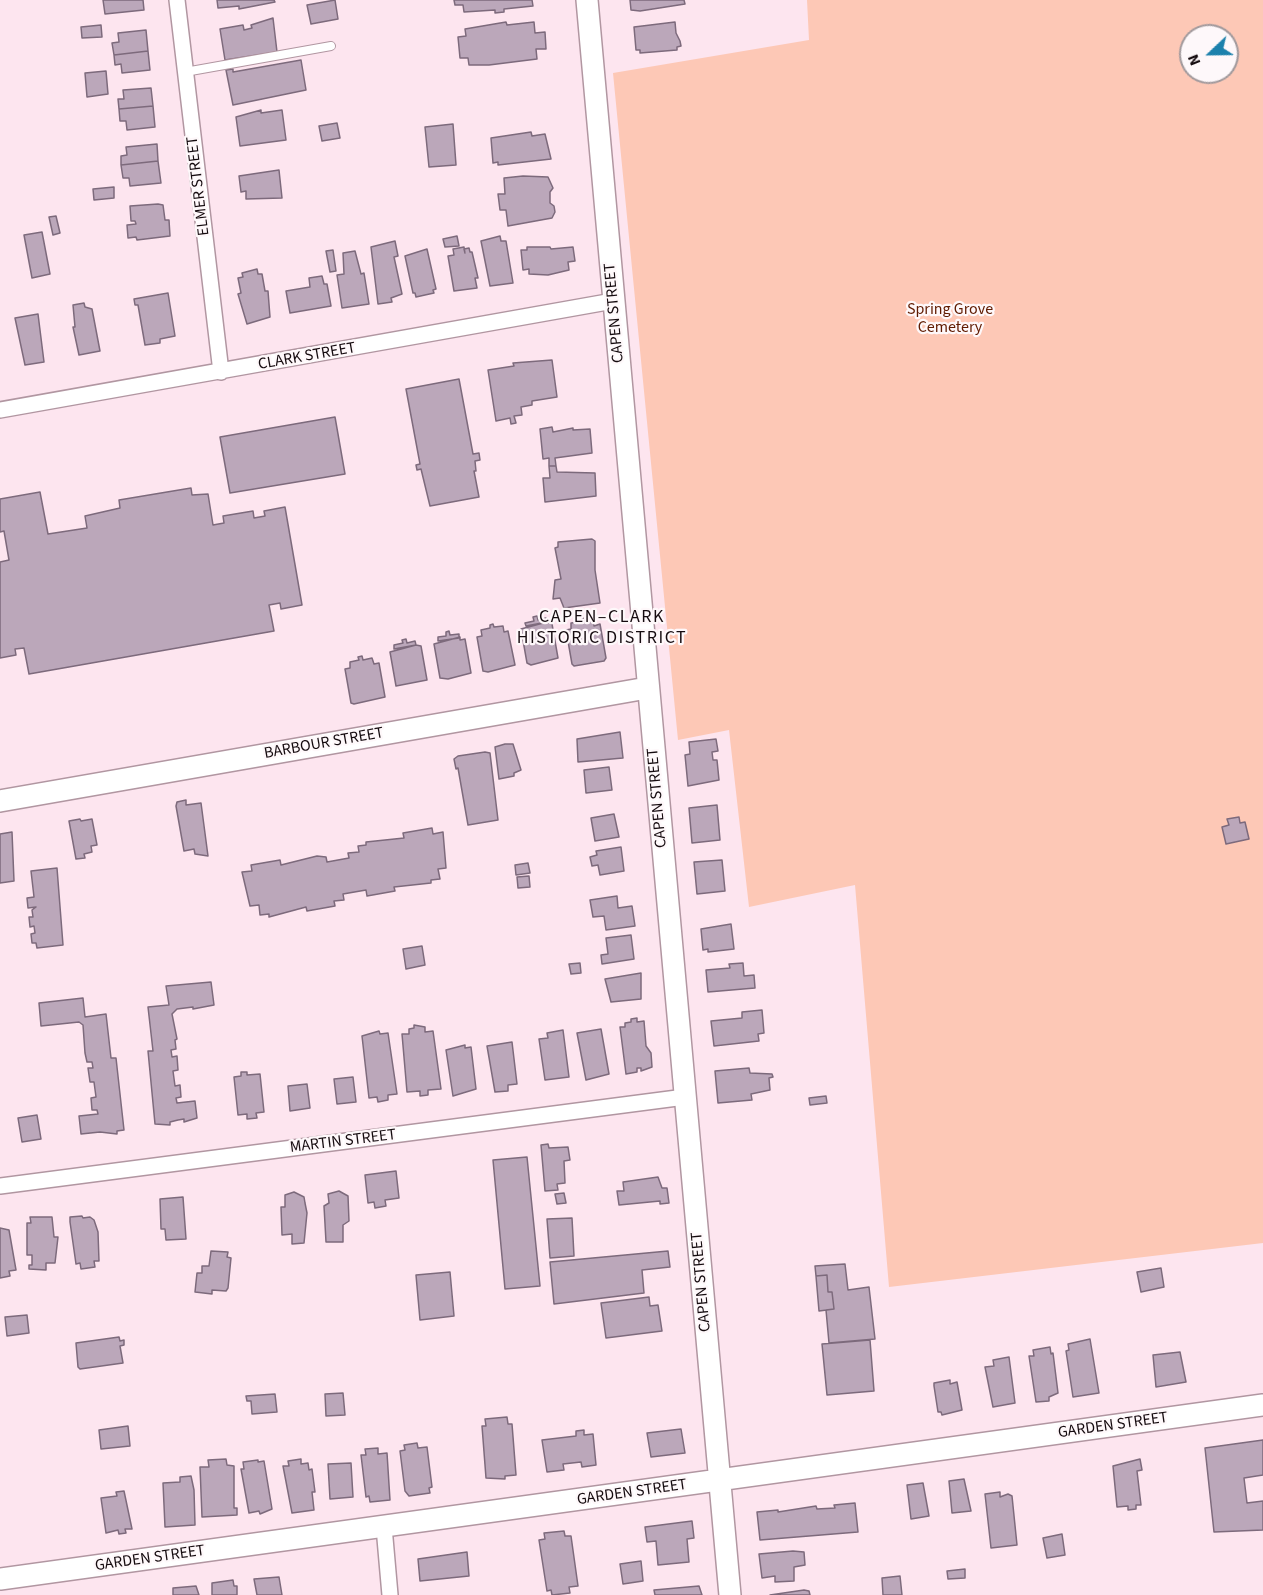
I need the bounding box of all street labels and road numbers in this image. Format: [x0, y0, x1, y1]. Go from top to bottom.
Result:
street label: ELMER STREET [183, 135, 215, 237]
street label: CAPEN STREET [601, 262, 629, 364]
street label: CLARK STREET [257, 339, 357, 375]
street label: BARBOUR STREET [263, 724, 385, 764]
street label: CAPEN STREET [644, 747, 672, 849]
street label: MARTIN STREET [289, 1126, 397, 1158]
street label: CAPEN STREET [688, 1231, 716, 1333]
street label: GARDEN STREET [1057, 1409, 1169, 1443]
street label: GARDEN STREET [576, 1476, 688, 1510]
street label: GARDEN STREET [94, 1542, 206, 1576]

